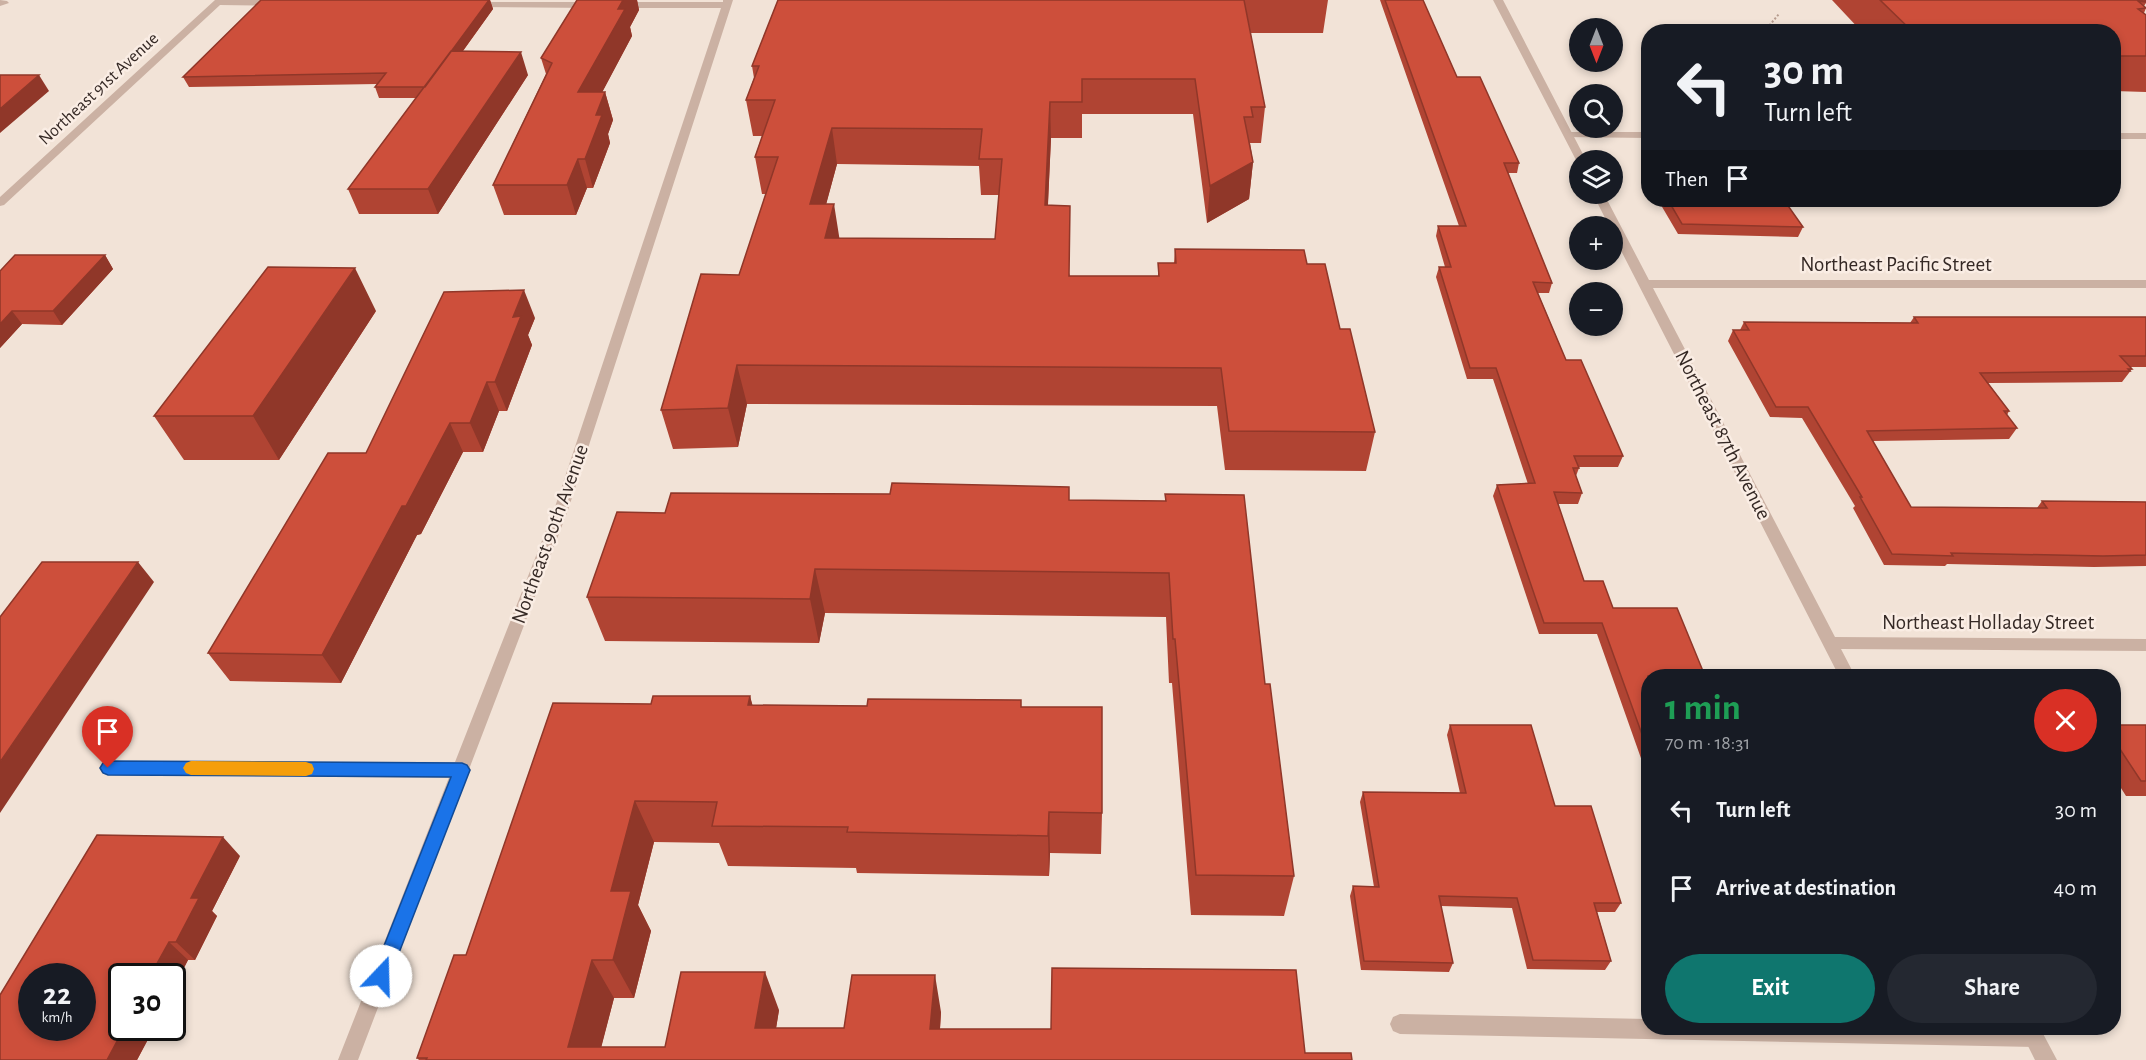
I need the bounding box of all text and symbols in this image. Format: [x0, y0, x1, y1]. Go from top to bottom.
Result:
north arrow [1569, 18, 1623, 72]
map controls [1569, 18, 1623, 336]
street label: Northeast 91st Avenue [36, 29, 162, 149]
icon: left [1665, 48, 1743, 126]
text: 30 m [1764, 50, 1844, 92]
button: search [1569, 84, 1623, 138]
text: Turn left [1764, 99, 1852, 126]
button: layers [1569, 150, 1623, 204]
icon: arrive [1721, 162, 1754, 195]
text: Then [1665, 168, 1709, 190]
button: + [1569, 216, 1623, 270]
street label: Northeast Pacific Street [1800, 254, 1992, 275]
button: − [1569, 282, 1623, 336]
street label: Northeast 87th Avenue [1671, 347, 1775, 523]
street label: Northeast 90th Avenue [508, 442, 592, 626]
street label: Northeast Holladay Street [1882, 612, 2094, 633]
button: close [2034, 689, 2097, 752]
text: 1 min [1665, 690, 1741, 726]
pin [82, 706, 133, 768]
icon: arrive [91, 715, 124, 748]
text: 70 m · 18:31 [1665, 733, 1750, 753]
icon: left [1665, 794, 1698, 827]
text: Turn left [1716, 799, 1790, 821]
text: 30 m [2055, 799, 2097, 821]
icon: arrive [1665, 872, 1698, 905]
text: Arrive at destination [1716, 877, 1896, 899]
text: 40 m [2054, 877, 2097, 899]
position arrow [349, 944, 413, 1008]
button: Exit [1665, 954, 1875, 1023]
button: Share [1887, 954, 2097, 1023]
speed limit sign: 30 [108, 963, 186, 1041]
text: 22 [43, 980, 71, 1010]
text: km/h [42, 1010, 72, 1025]

